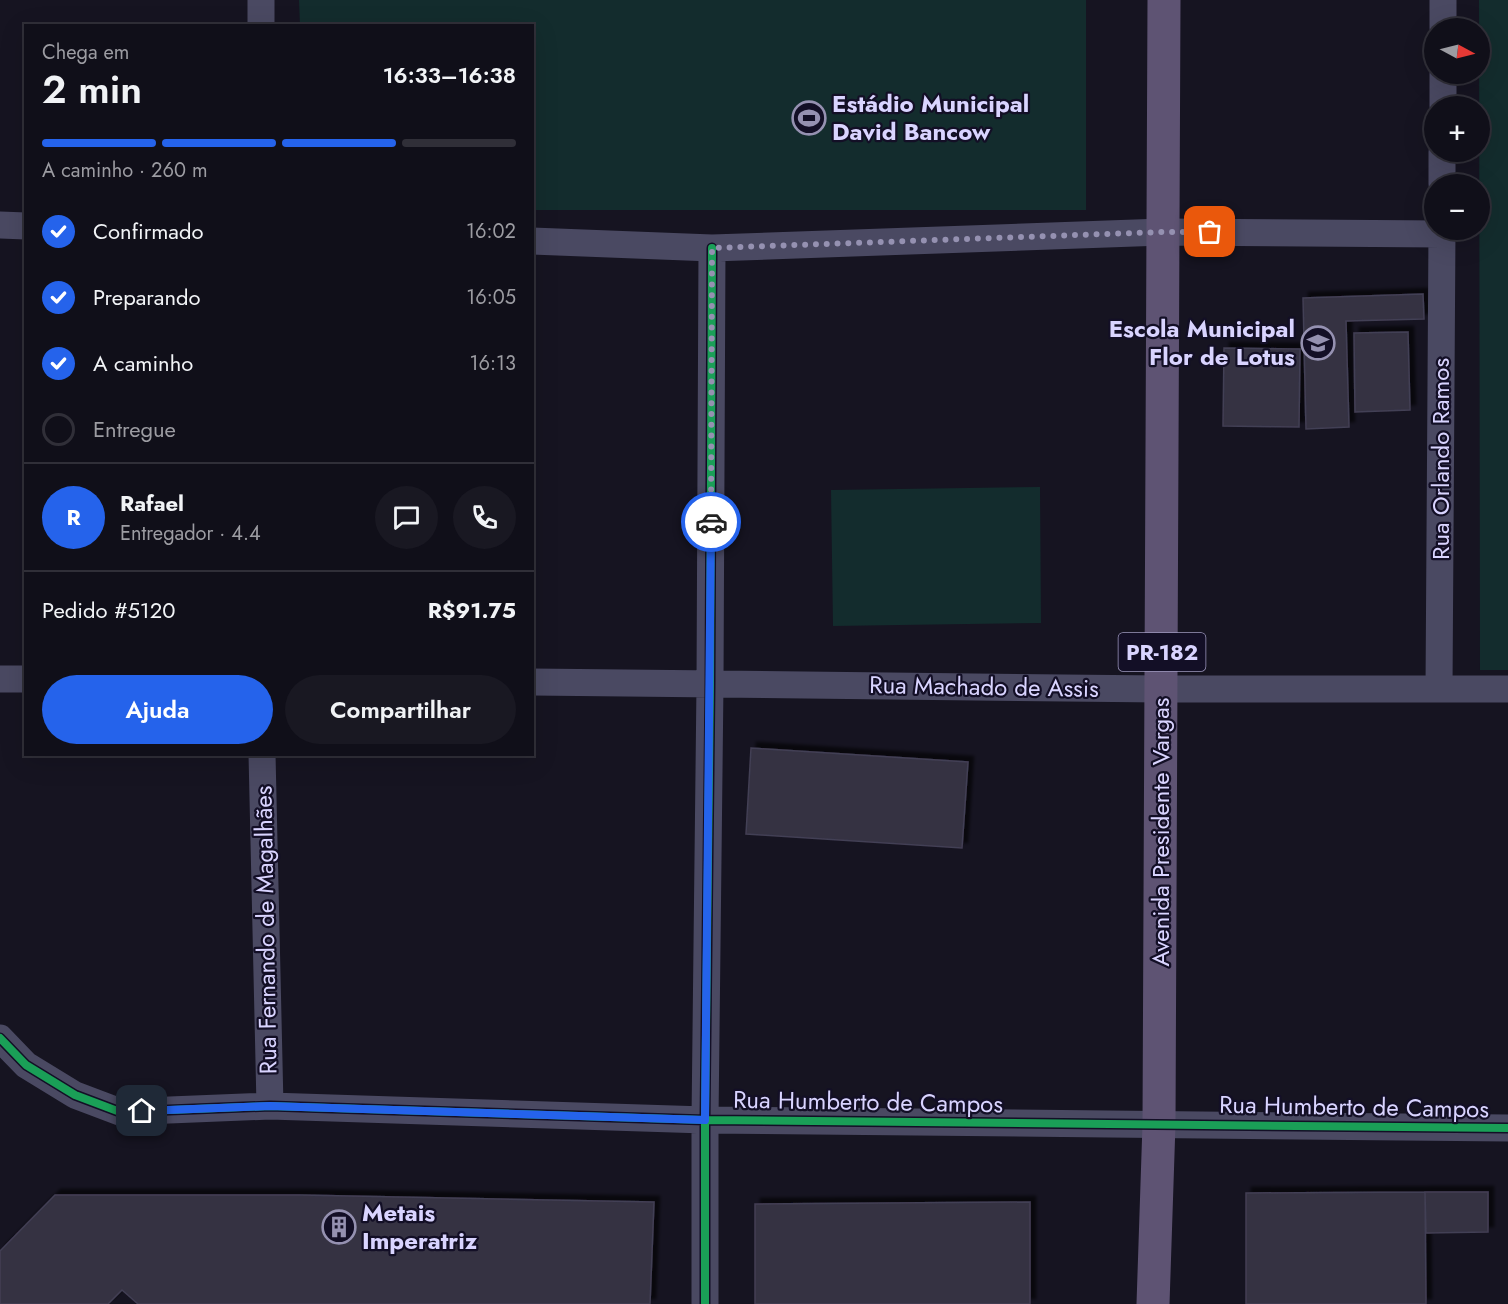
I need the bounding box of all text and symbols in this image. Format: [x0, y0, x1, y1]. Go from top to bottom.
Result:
north arrow [1424, 18, 1490, 84]
map controls [1424, 18, 1490, 240]
text: Chega em [42, 38, 129, 67]
text: 16:33–16:38 [383, 59, 516, 91]
text: 2 min [42, 61, 142, 118]
place label: Estádio Municipal David Bancow [832, 86, 1029, 149]
button: + [1424, 96, 1490, 162]
sports icon: Estádio Municipal David Bancow [791, 100, 827, 136]
text: A caminho · 260 m [42, 156, 208, 185]
button: − [1424, 174, 1490, 240]
pin [1184, 206, 1235, 257]
icon: check [42, 215, 75, 248]
text: Confirmado [93, 215, 203, 247]
icon: bag [1193, 215, 1226, 248]
text: 16:02 [466, 217, 516, 246]
icon: check [42, 281, 75, 314]
text: Preparando [93, 281, 201, 313]
text: 16:05 [466, 283, 516, 312]
place label: Escola Municipal Flor de Lotus [1109, 311, 1295, 374]
school or university icon: Escola Municipal Flor de Lotus [1300, 325, 1336, 361]
icon: check [42, 347, 75, 380]
text: A caminho [93, 347, 193, 379]
text: 16:13 [470, 349, 516, 378]
street label: Rua Orlando Ramos [1423, 358, 1458, 560]
text: Entregue [93, 413, 176, 445]
button: chat [375, 486, 438, 549]
button: phone [453, 486, 516, 549]
text: Rafael [120, 487, 184, 519]
courier [681, 492, 741, 552]
text: R [66, 501, 81, 533]
icon: car [695, 506, 728, 539]
text: Entregador · 4.4 [120, 519, 261, 548]
text: Pedido #5120 [42, 594, 175, 626]
text: R$91.75 [428, 594, 516, 626]
road number: PR-182 [1118, 633, 1206, 671]
street label: Rua Machado de Assis [869, 667, 1099, 706]
button: Ajuda [42, 675, 273, 744]
button: Compartilhar [285, 675, 516, 744]
street label: Avenida Presidente Vargas [1143, 698, 1178, 967]
street label: Rua Fernando de Magalhães [245, 785, 286, 1075]
street label: Rua Humberto de Campos [733, 1082, 1003, 1121]
pin [116, 1085, 167, 1136]
street label: Rua Humberto de Campos [1219, 1087, 1489, 1126]
icon: home [125, 1094, 158, 1127]
place label: Metais Imperatriz [362, 1195, 478, 1258]
building icon: Metais Imperatriz [321, 1209, 357, 1245]

